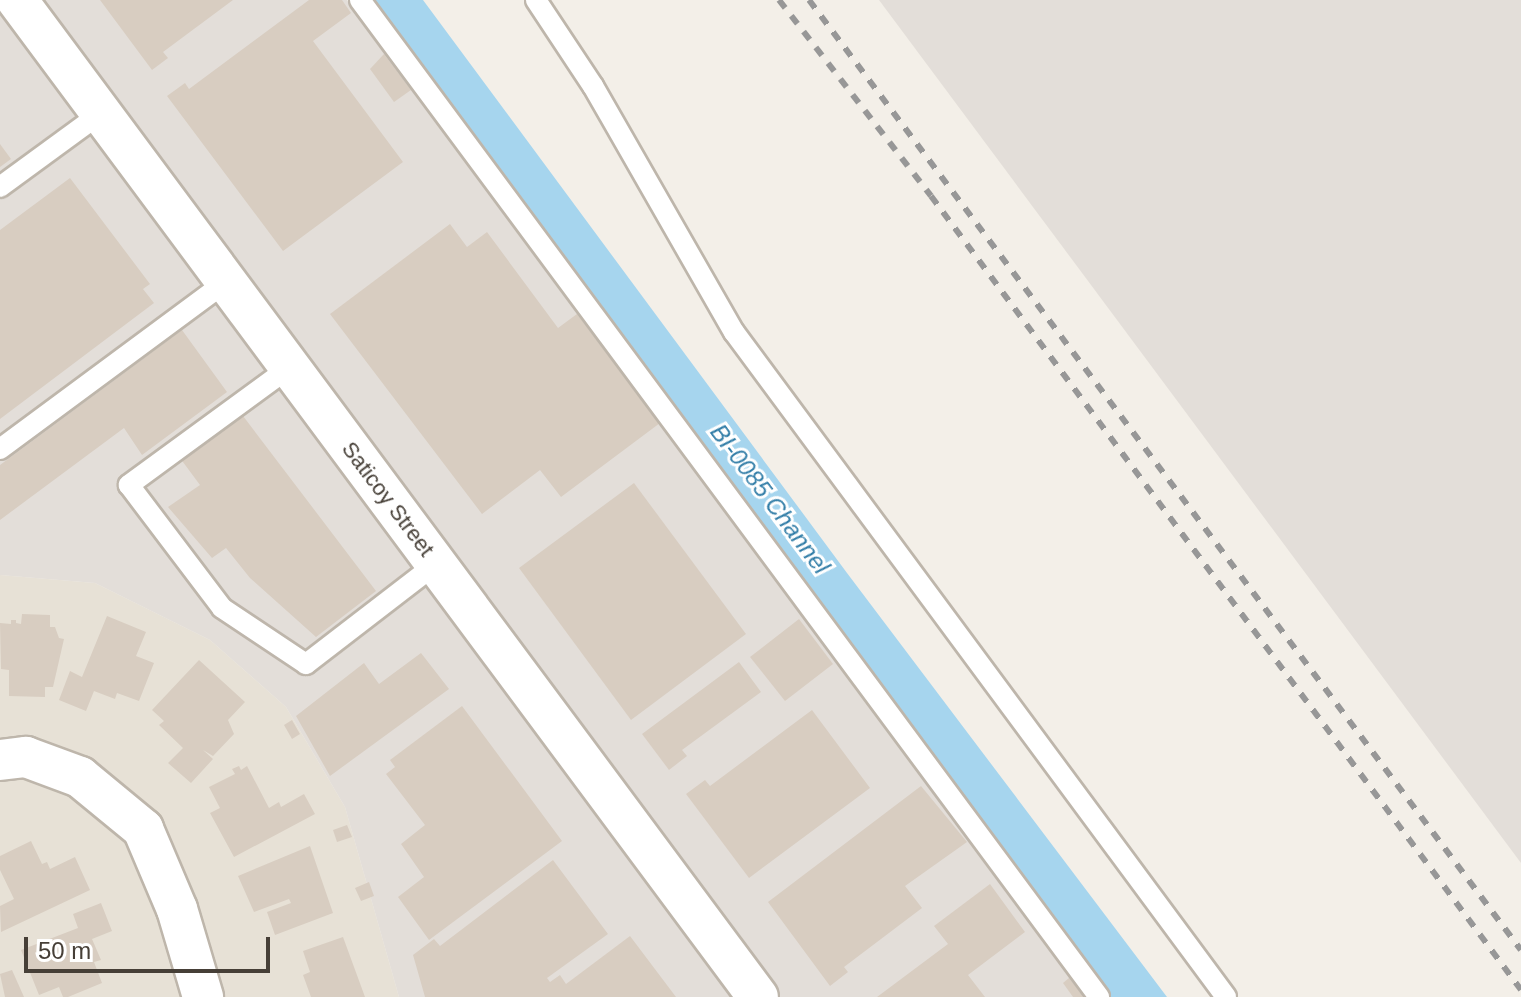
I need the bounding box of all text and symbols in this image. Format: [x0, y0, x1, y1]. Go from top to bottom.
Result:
water label: BI-0085 Channel [704, 418, 836, 580]
street label: Saticoy Street [336, 436, 440, 562]
scale bar [28, 921, 274, 971]
text: 50 m [38, 937, 91, 964]

